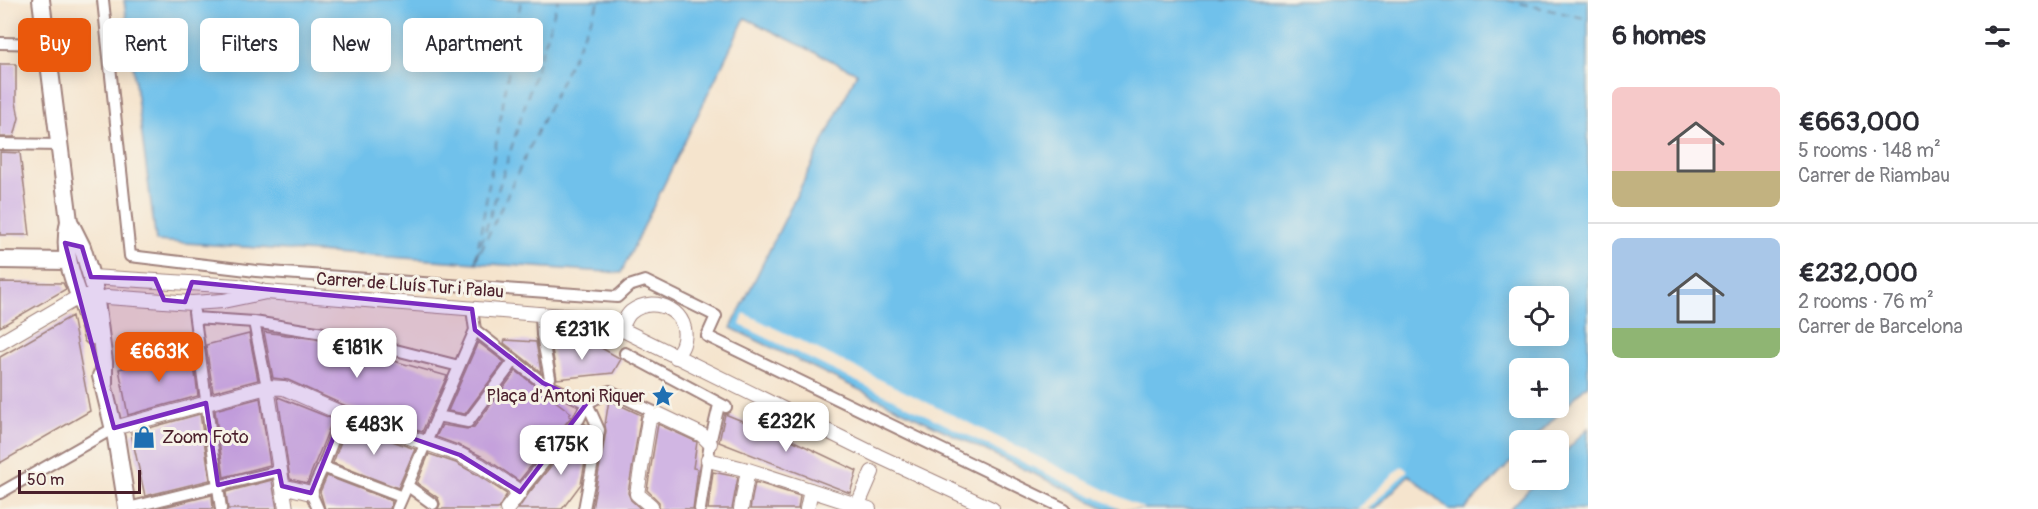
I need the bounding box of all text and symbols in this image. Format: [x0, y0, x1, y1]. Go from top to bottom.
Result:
chip: Buy [18, 18, 91, 72]
chip: Rent [103, 18, 188, 72]
chip: Filters [200, 18, 299, 72]
chip: New [311, 18, 391, 72]
chip: Apartment [403, 18, 543, 72]
text: 6 homes [1612, 20, 1706, 52]
icon: filters [1981, 20, 2014, 53]
text: €663,000 [1798, 106, 1920, 138]
icon: home [1660, 111, 1732, 183]
text: 5 rooms · 148 m² [1798, 138, 1941, 163]
text: Carrer de Riambau [1798, 163, 1950, 188]
text: €232,000 [1798, 257, 1918, 289]
icon: home [1660, 262, 1732, 334]
street label: Carrer de Lluís Tur i Palau [315, 267, 505, 304]
map controls [1509, 286, 1569, 490]
button: locate [1509, 286, 1569, 346]
text: 2 rooms · 76 m² [1798, 289, 1934, 314]
pin: €231K [540, 310, 624, 361]
text: Carrer de Barcelona [1798, 314, 1963, 339]
text: €231K [555, 317, 609, 342]
pin: €181K [315, 328, 399, 379]
pin: €663K [117, 332, 201, 383]
text: €181K [332, 335, 382, 360]
text: €663K [129, 339, 189, 364]
button: + [1509, 358, 1569, 418]
place icon: Plaça d'Antoni Riquer [650, 383, 676, 409]
place label: Plaça d'Antoni Riquer [486, 385, 646, 408]
pin: €232K [744, 402, 828, 453]
pin: €483K [332, 405, 416, 456]
text: €232K [757, 409, 815, 434]
text: €483K [345, 412, 403, 437]
shop icon: Zoom Foto [131, 424, 157, 450]
pin: €175K [519, 425, 603, 476]
place label: Zoom Foto [162, 426, 249, 449]
button: − [1509, 430, 1569, 490]
text: €175K [534, 432, 588, 457]
scale bar [18, 467, 141, 494]
text: 50 m [27, 470, 64, 490]

